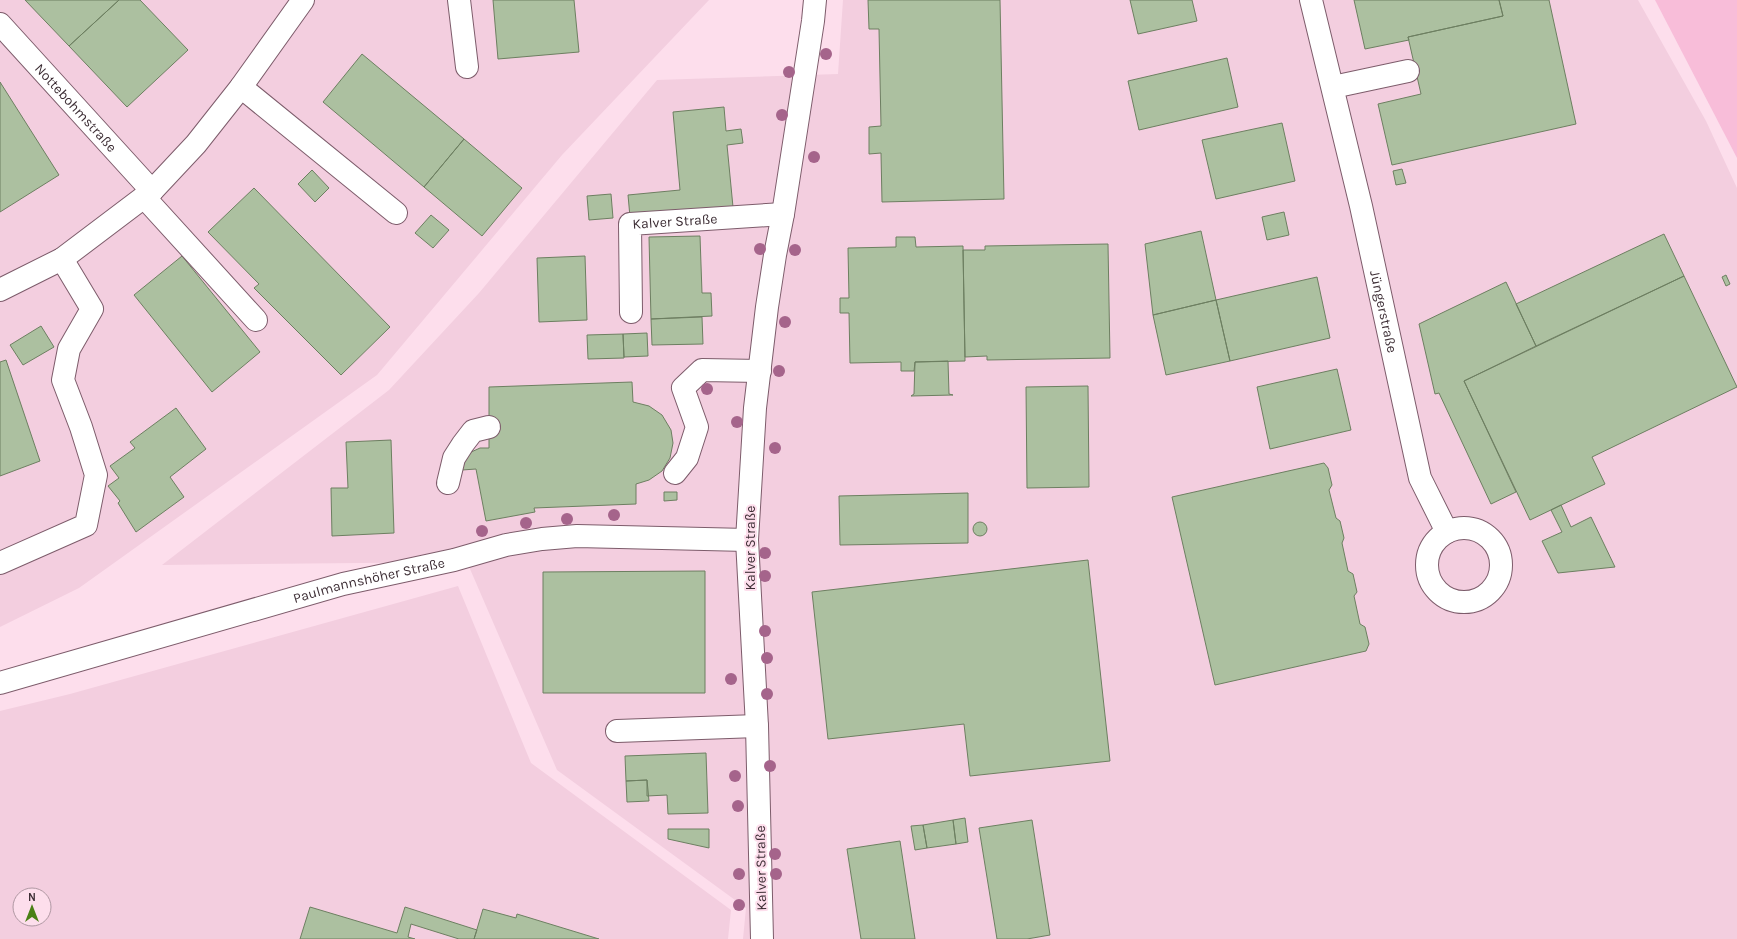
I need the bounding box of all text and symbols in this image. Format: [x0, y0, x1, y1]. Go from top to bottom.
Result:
street label: Nottebohmstraße [32, 60, 121, 155]
street label: Kalver Straße [632, 210, 718, 232]
street label: Jüngerstraße [1367, 269, 1401, 354]
street label: Kalver Straße [742, 505, 759, 591]
street label: Paulmannshöher Straße [291, 554, 446, 607]
street label: Kalver Straße [752, 825, 770, 911]
north arrow [12, 887, 52, 927]
text: N [28, 891, 36, 904]

